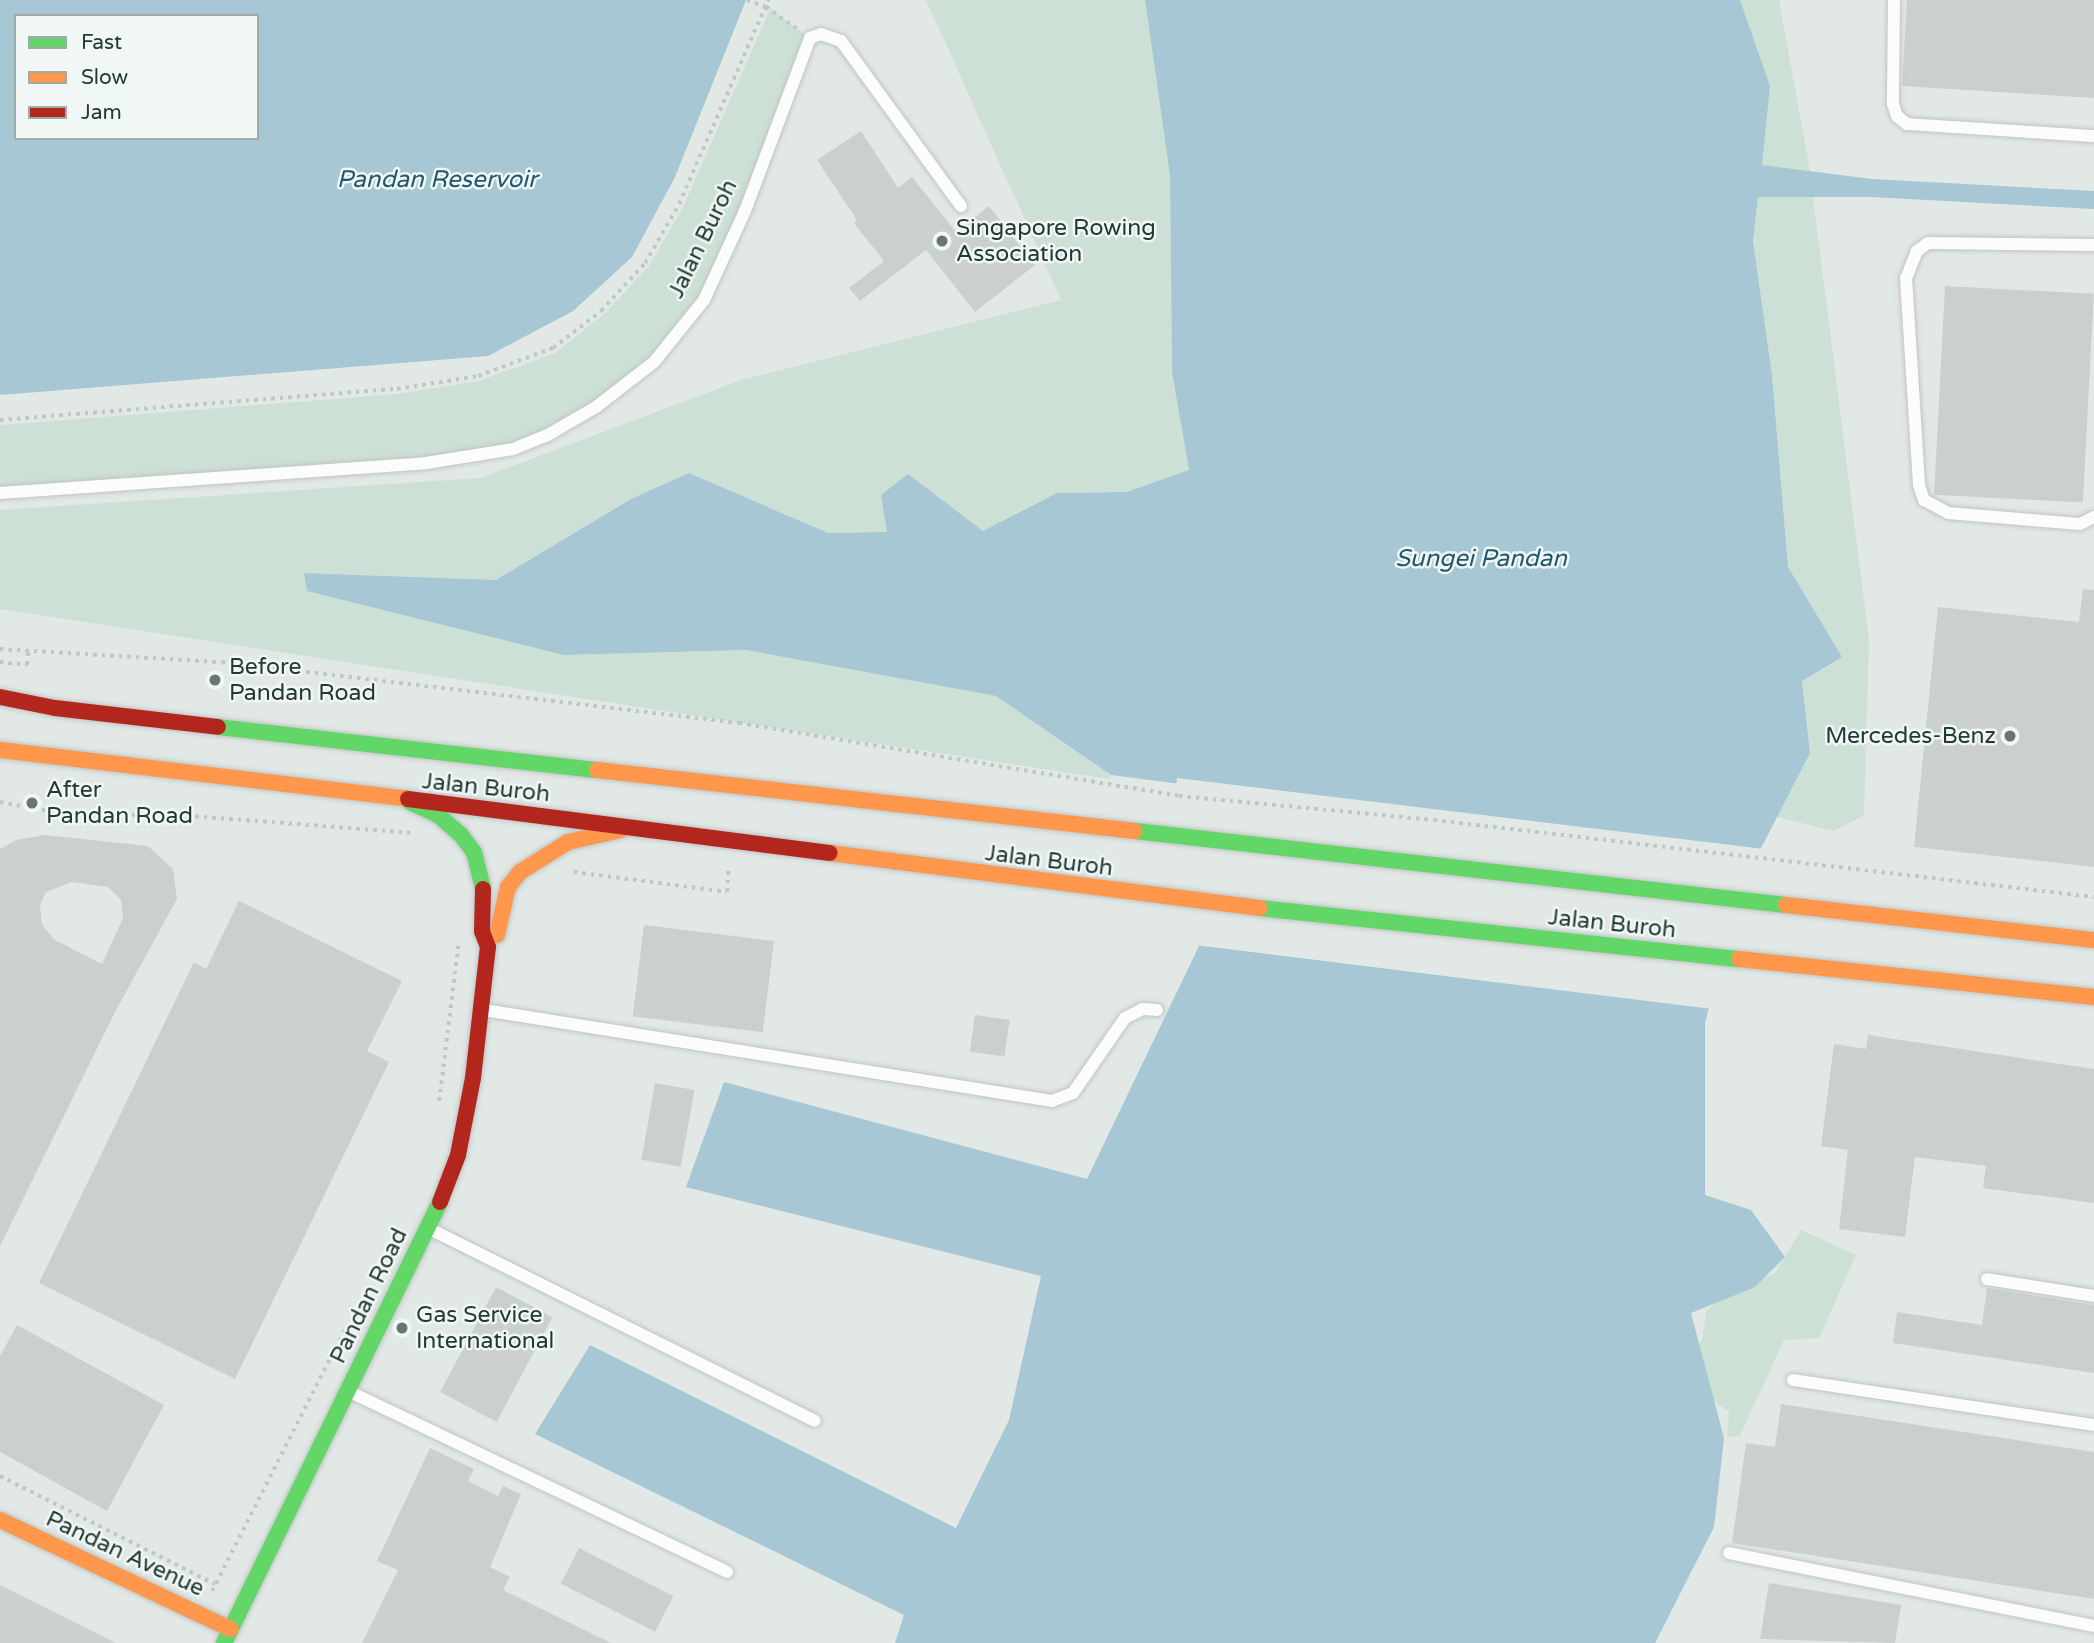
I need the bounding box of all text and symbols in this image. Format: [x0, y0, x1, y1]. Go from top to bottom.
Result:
legend [14, 14, 259, 140]
text: Fast [81, 30, 122, 55]
text: Slow [81, 65, 128, 90]
text: Jam [81, 100, 122, 125]
water label: Pandan Reservoir [337, 166, 537, 194]
street label: Jalan Buroh [662, 175, 744, 303]
place label: Singapore Rowing Association [956, 214, 1156, 268]
marker: Singapore Rowing Association [934, 233, 950, 249]
water label: Sungei Pandan [1395, 545, 1567, 573]
place label: Before Pandan Road [229, 653, 376, 707]
marker: Before Pandan Road [207, 672, 223, 688]
place label: Mercedes-Benz [1825, 722, 1996, 750]
marker: Mercedes-Benz [2002, 728, 2018, 744]
street label: Jalan Buroh [421, 768, 551, 808]
place label: After Pandan Road [46, 776, 193, 830]
marker: After Pandan Road [24, 795, 40, 811]
street label: Jalan Buroh [984, 839, 1114, 883]
street label: Jalan Buroh [1547, 904, 1677, 944]
street label: Pandan Road [324, 1224, 414, 1368]
place label: Gas Service International [416, 1301, 554, 1355]
marker: Gas Service International [394, 1320, 410, 1336]
street label: Pandan Avenue [41, 1505, 209, 1603]

